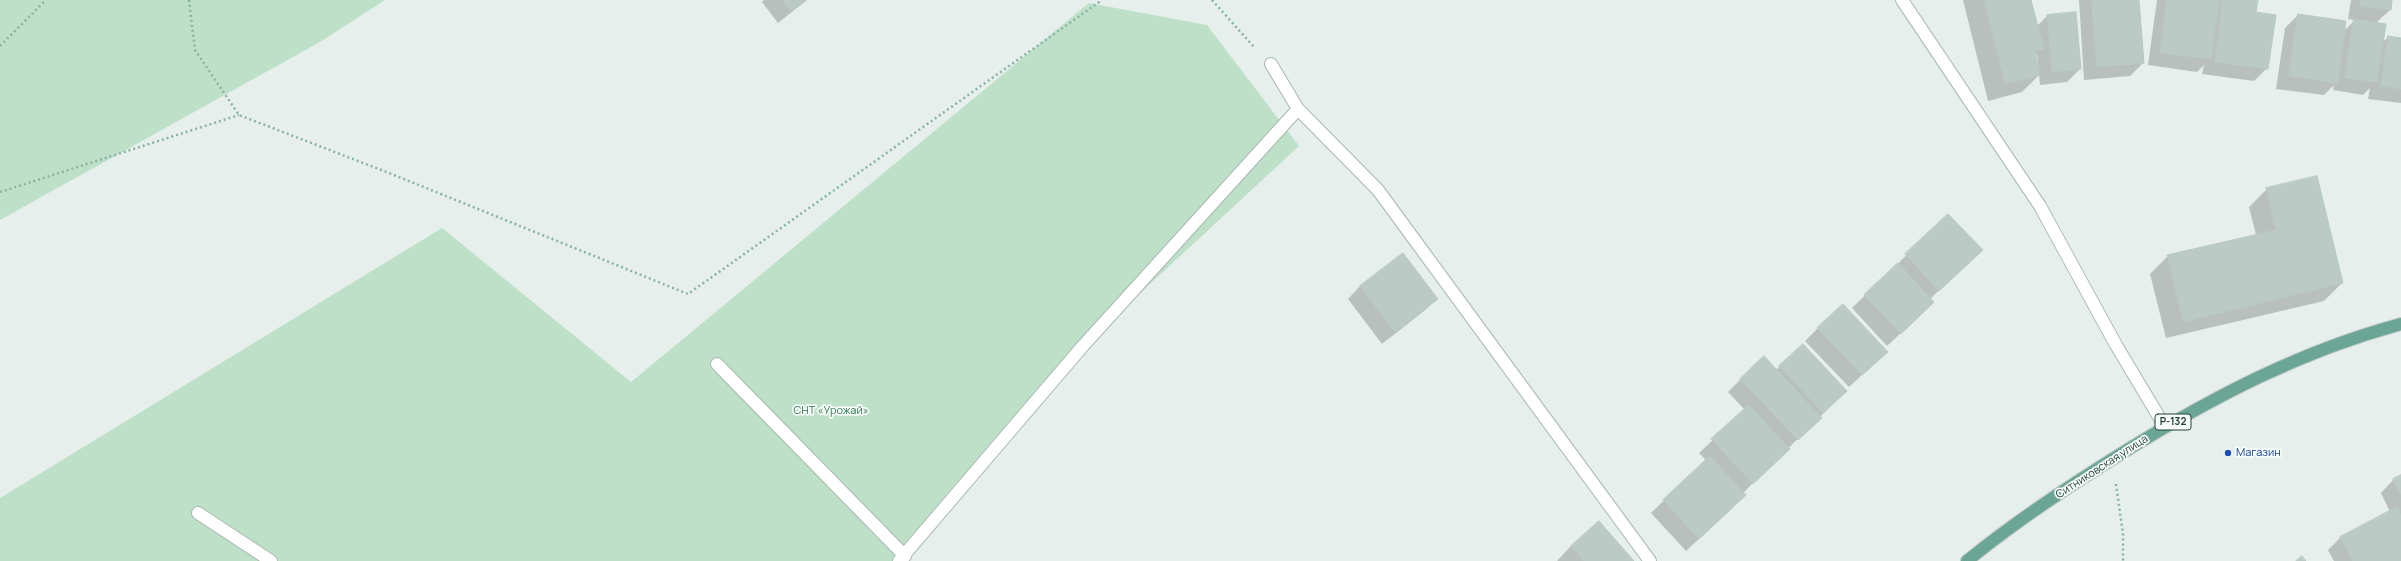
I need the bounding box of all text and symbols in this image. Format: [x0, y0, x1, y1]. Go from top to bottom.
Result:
park label: СНТ «Урожай» [793, 404, 869, 418]
road number: Р-132 [2155, 414, 2191, 430]
street label: Ситниковская улица [2053, 432, 2151, 502]
place label: Магазин [2236, 446, 2281, 460]
marker: Магазин [2223, 448, 2233, 458]

